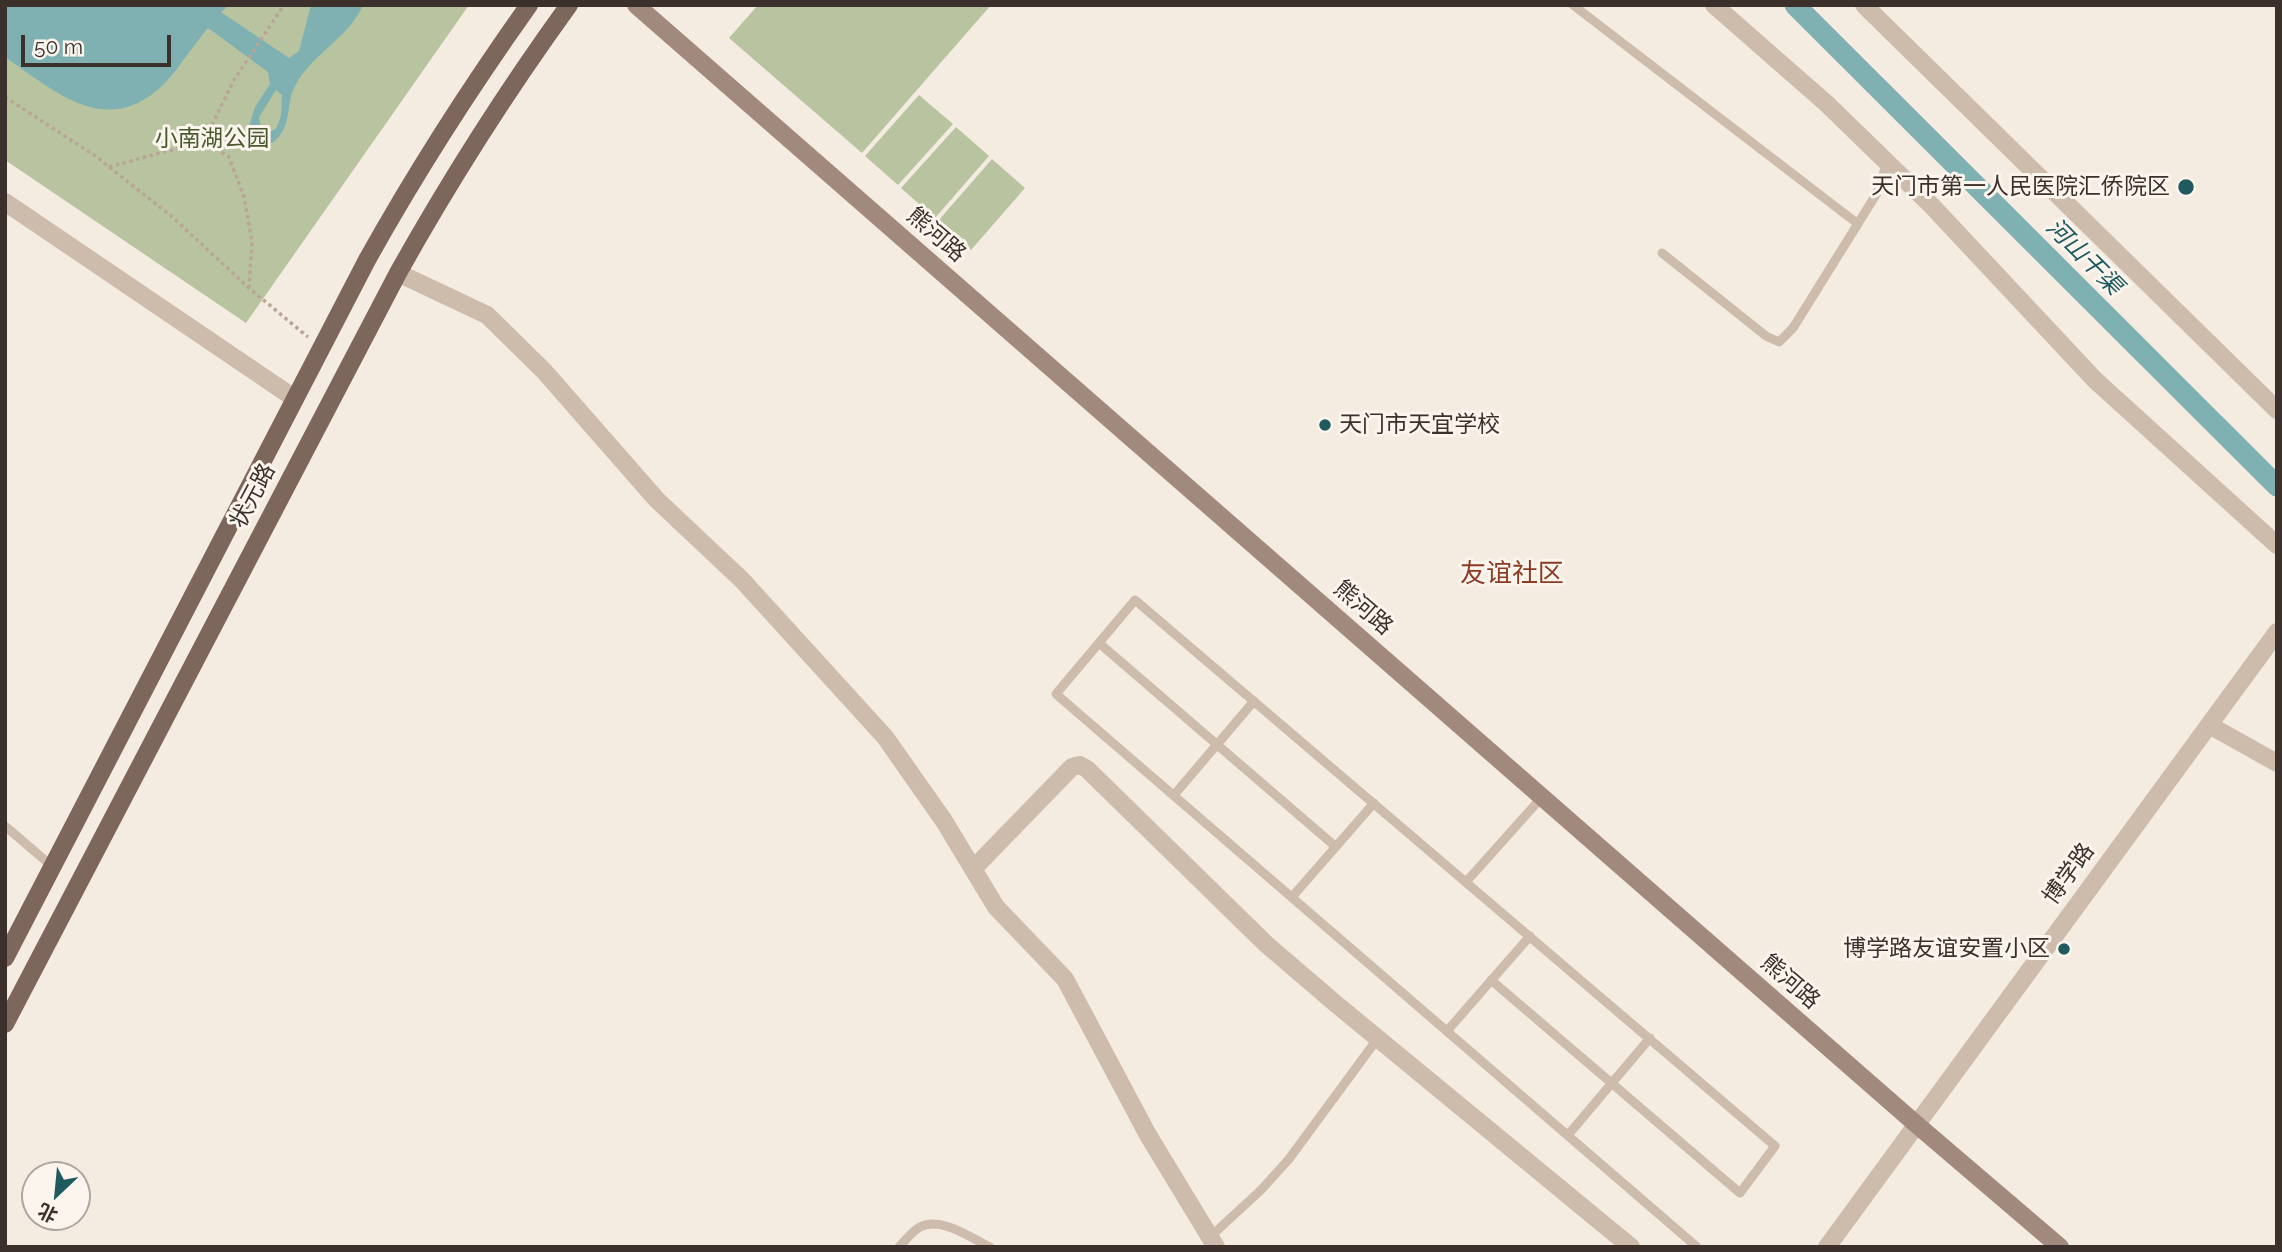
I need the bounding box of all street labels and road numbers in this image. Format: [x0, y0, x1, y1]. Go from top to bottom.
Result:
street label: 熊河路 [901, 202, 971, 268]
street label: 状元路 [225, 459, 281, 533]
street label: 熊河路 [1328, 575, 1398, 641]
street label: 博学路 [2038, 838, 2100, 910]
street label: 熊河路 [1755, 949, 1825, 1015]

